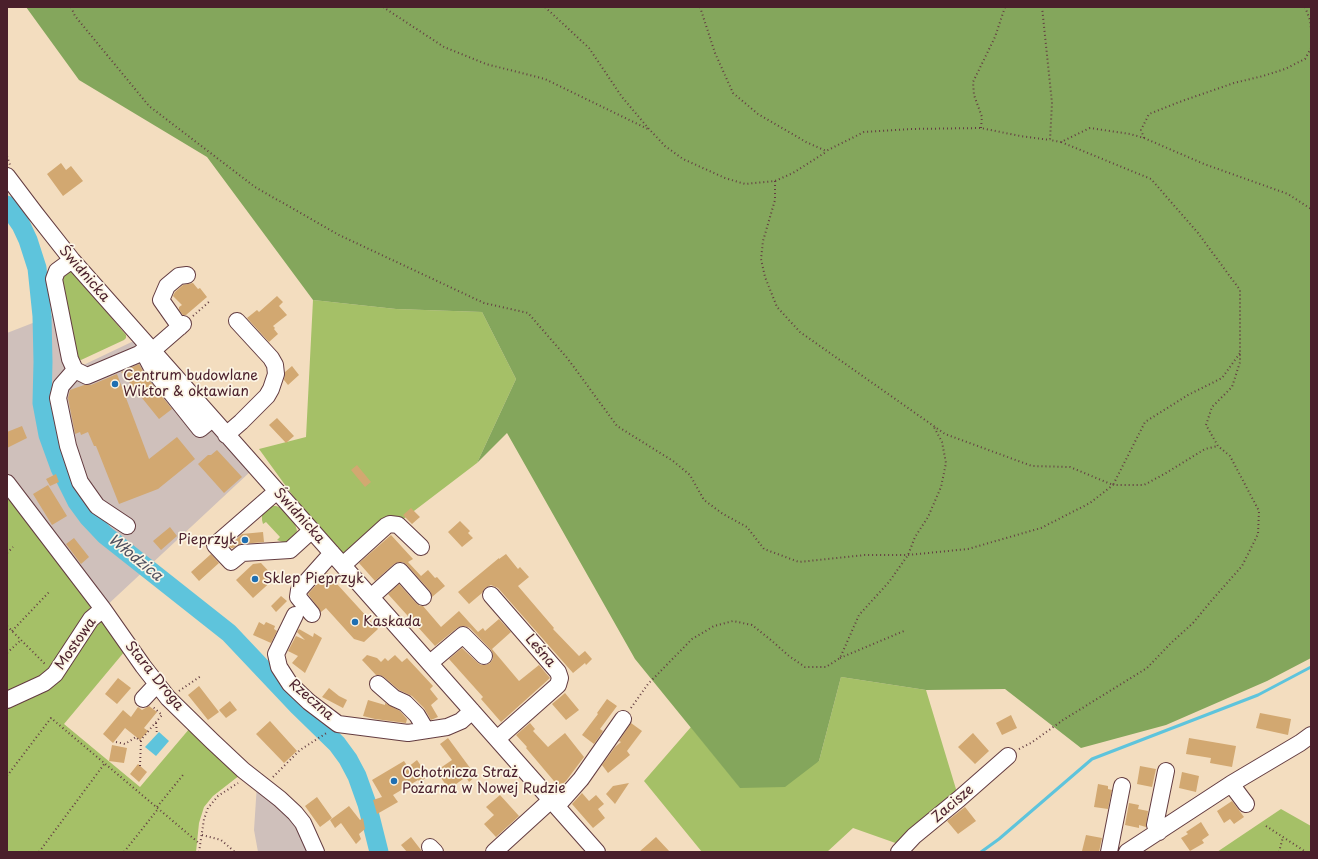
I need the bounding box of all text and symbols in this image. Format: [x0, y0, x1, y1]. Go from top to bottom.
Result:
street label: Świdnicka [55, 242, 113, 306]
place label: Centrum budowlane Wiktor & oktawian [123, 368, 258, 400]
marker: Centrum budowlane Wiktor & oktawian [110, 379, 120, 389]
street label: Świdnicka [270, 485, 328, 547]
water label: Włodzica [104, 531, 166, 585]
place label: Pieprzyk [178, 532, 237, 548]
marker: Pieprzyk [240, 535, 250, 545]
place label: Sklep Pieprzyk [263, 571, 364, 587]
marker: Sklep Pieprzyk [250, 574, 260, 584]
place label: Kaskada [363, 614, 421, 630]
street label: Mostowa [52, 615, 100, 673]
marker: Kaskada [350, 617, 360, 627]
street label: Leśna [521, 631, 559, 671]
street label: Stara Droga [121, 638, 187, 714]
street label: Rzeczna [285, 676, 337, 724]
place label: Ochotnicza Straż Pożarna w Nowej Rudzie [402, 765, 566, 798]
marker: Ochotnicza Straż Pożarna w Nowej Rudzie [389, 776, 399, 786]
street label: Zacisze [929, 782, 977, 826]

